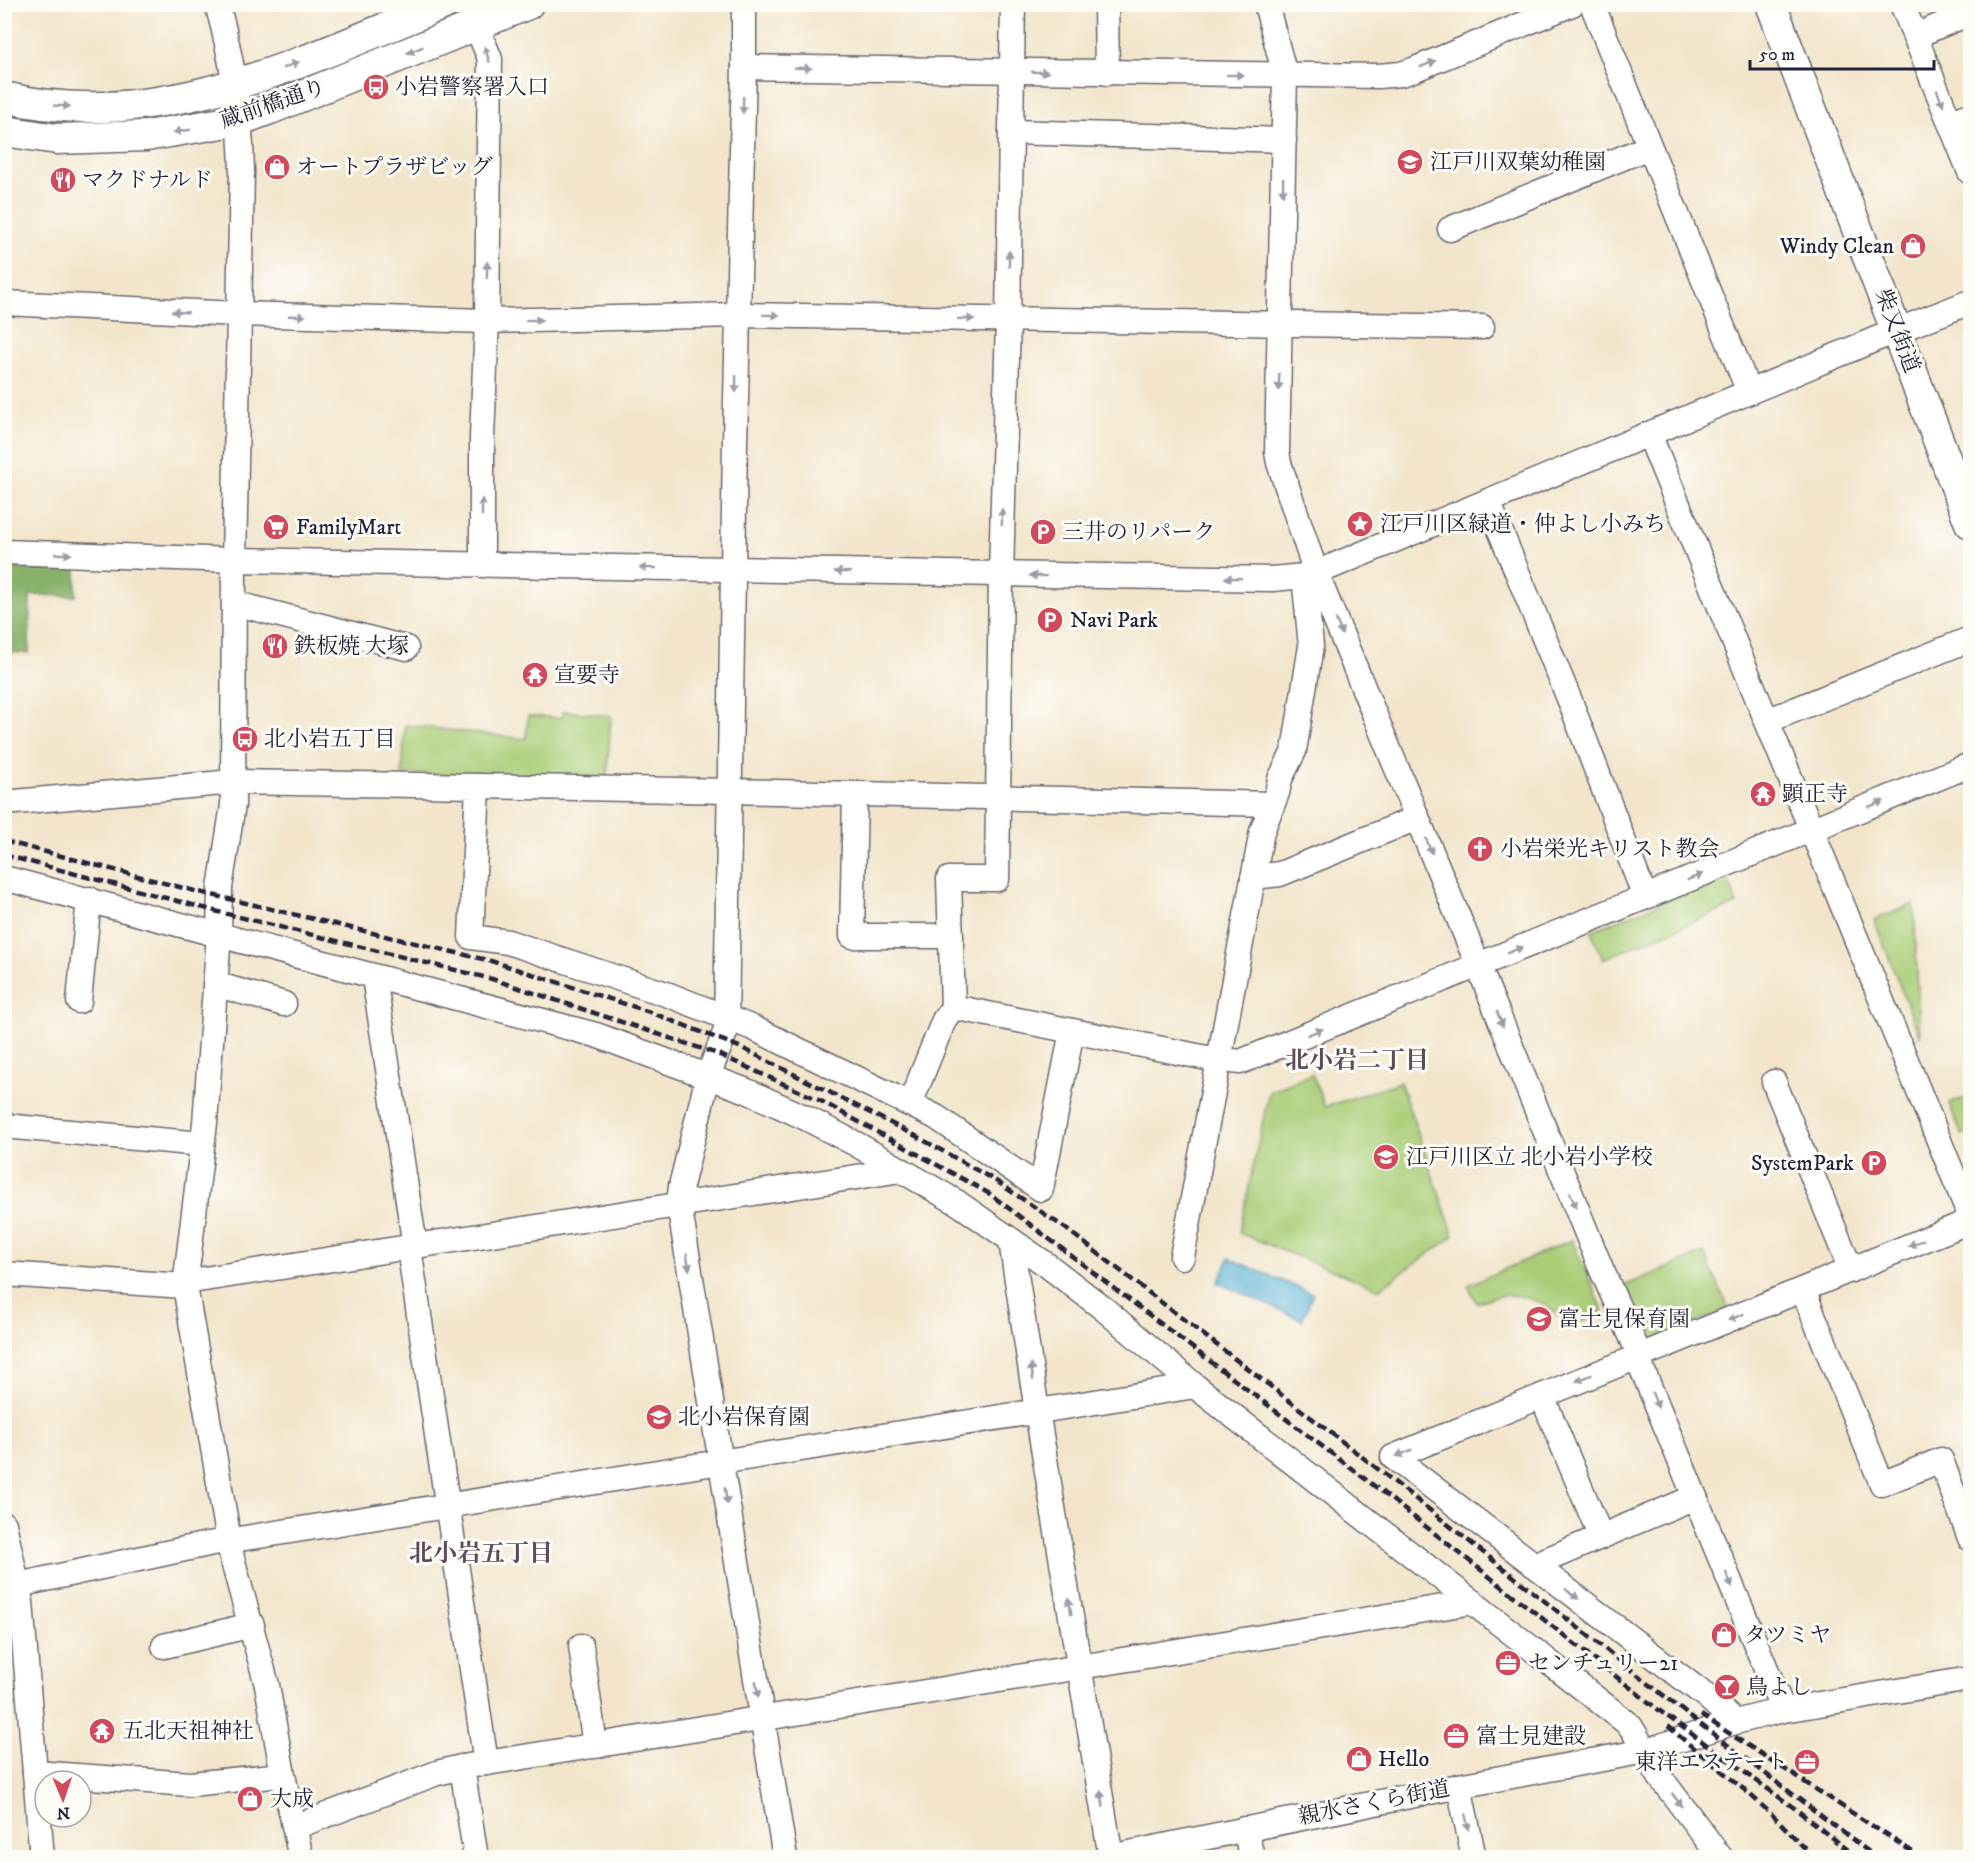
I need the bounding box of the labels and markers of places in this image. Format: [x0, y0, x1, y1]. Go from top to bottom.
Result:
bus stop icon: 小岩警察署入口 [361, 72, 391, 102]
place label: 小岩警察署入口 [395, 74, 549, 101]
school or university icon: 江戸川双葉幼稚園 [1395, 147, 1425, 177]
place label: 江戸川双葉幼稚園 [1430, 149, 1606, 176]
shop icon: オートプラザビッグ [262, 152, 292, 182]
place label: オートプラザビッグ [296, 154, 492, 181]
restaurant icon: マクドナルド [48, 165, 78, 195]
place label: マクドナルド [82, 167, 213, 194]
shop icon: Windy Clean [1898, 231, 1928, 261]
place label: Windy Clean [1779, 233, 1894, 260]
place icon: 江戸川区緑道・仲よし小みち [1345, 509, 1375, 539]
place label: 江戸川区緑道・仲よし小みち [1380, 511, 1666, 538]
supermarket icon: FamilyMart [261, 512, 291, 542]
place label: FamilyMart [296, 514, 401, 541]
parking icon: 三井のリパーク [1028, 517, 1058, 547]
place label: 三井のリパーク [1062, 519, 1215, 546]
parking icon: Navi Park [1035, 605, 1065, 635]
place label: Navi Park [1070, 607, 1158, 634]
restaurant icon: 鉄板焼 大塚 [260, 631, 290, 661]
place label: 鉄板焼 大塚 [294, 633, 409, 660]
temple icon: 宣要寺 [520, 660, 550, 690]
place label: 宣要寺 [554, 662, 620, 689]
bus stop icon: 北小岩五丁目 [230, 724, 260, 754]
place label: 北小岩五丁目 [264, 726, 396, 753]
temple icon: 顕正寺 [1748, 779, 1778, 809]
place label: 顕正寺 [1782, 781, 1848, 808]
church icon: 小岩栄光キリスト教会 [1465, 834, 1495, 864]
place label: 小岩栄光キリスト教会 [1500, 836, 1720, 863]
school or university icon: 江戸川区立 北小岩小学校 [1371, 1142, 1401, 1172]
place label: 江戸川区立 北小岩小学校 [1406, 1144, 1653, 1171]
parking icon: SystemPark [1859, 1148, 1889, 1178]
place label: SystemPark [1751, 1150, 1854, 1177]
school or university icon: 富士見保育園 [1524, 1304, 1554, 1334]
place label: 富士見保育園 [1558, 1306, 1690, 1333]
school or university icon: 北小岩保育園 [644, 1402, 674, 1432]
place label: 北小岩保育園 [678, 1404, 810, 1431]
shop icon: タツミヤ [1709, 1620, 1739, 1650]
place label: タツミヤ [1744, 1622, 1831, 1649]
office icon: センチュリー21 [1493, 1648, 1523, 1678]
place label: センチュリー21 [1528, 1650, 1678, 1677]
bar icon: 鳥よし [1712, 1672, 1742, 1702]
place label: 鳥よし [1746, 1674, 1812, 1701]
temple icon: 五北天祖神社 [87, 1716, 117, 1746]
place label: 五北天祖神社 [122, 1718, 254, 1745]
office icon: 富士見建設 [1441, 1721, 1471, 1751]
place label: 富士見建設 [1476, 1723, 1586, 1750]
shop icon: Hello [1344, 1744, 1374, 1774]
place label: Hello [1378, 1746, 1429, 1773]
office icon: 東洋エステート [1792, 1747, 1822, 1777]
place label: 東洋エステート [1634, 1749, 1788, 1776]
shop icon: 大成 [235, 1784, 265, 1814]
place label: 大成 [270, 1786, 314, 1813]

